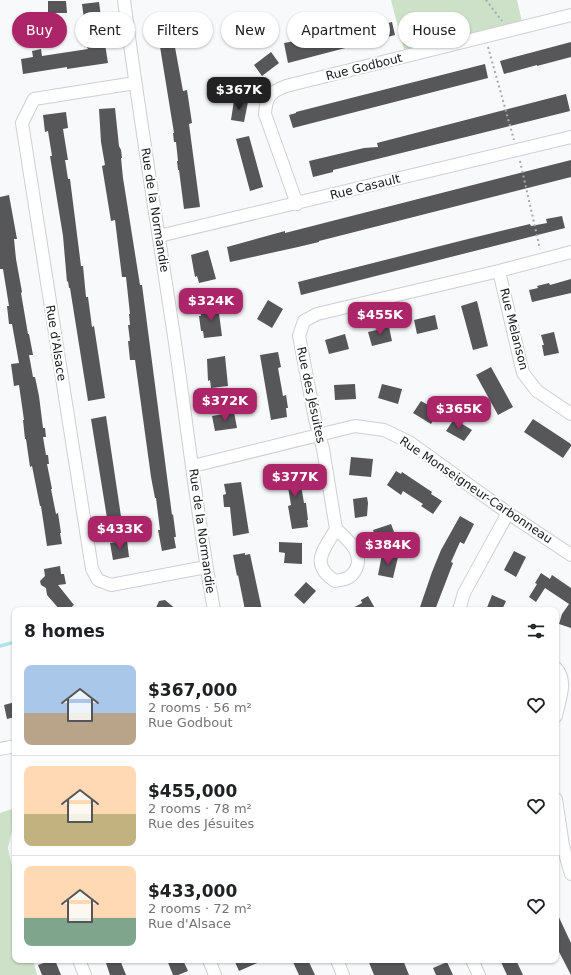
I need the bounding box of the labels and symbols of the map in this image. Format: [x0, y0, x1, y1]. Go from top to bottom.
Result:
street label: Rue Godbout [324, 51, 404, 83]
pin: $367K [211, 77, 267, 111]
street label: Rue de la Normandie [138, 147, 172, 273]
street label: Rue Casault [329, 171, 402, 202]
street label: Rue Melanson [497, 287, 531, 371]
pin: $324K [183, 288, 239, 322]
pin: $455K [352, 302, 408, 336]
street label: Rue d'Alsace [43, 304, 69, 382]
street label: Rue des Jésuites [294, 346, 328, 444]
pin: $372K [197, 388, 253, 422]
pin: $365K [431, 396, 487, 430]
street label: Rue Monseigneur-Carbonneau [397, 434, 555, 546]
pin: $377K [267, 464, 323, 498]
street label: Rue de la Normandie [186, 468, 218, 594]
pin: $433K [92, 516, 148, 550]
pin: $384K [360, 532, 416, 566]

